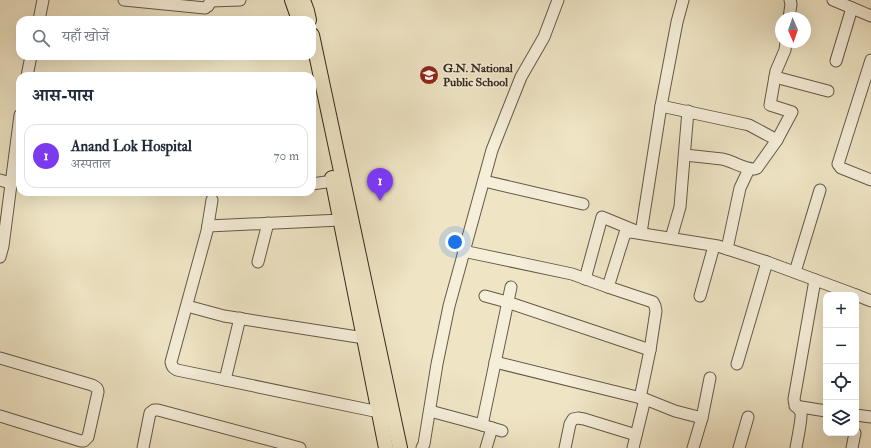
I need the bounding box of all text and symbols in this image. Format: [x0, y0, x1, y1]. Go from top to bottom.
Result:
north arrow [775, 12, 811, 48]
search box [16, 16, 316, 60]
icon: search [30, 27, 52, 49]
text: यहाँ खोजें [62, 27, 109, 46]
place label: G.N. National Public School [443, 61, 514, 90]
school or university icon: G.N. National Public School [418, 64, 440, 86]
text: आस-पास [32, 85, 93, 106]
text: Anand Lok Hospital [71, 137, 192, 156]
text: 1 [44, 148, 48, 164]
text: 70 m [274, 148, 299, 164]
text: अस्पताल [71, 156, 111, 172]
pin: 1 [367, 168, 393, 201]
your location [445, 232, 465, 252]
map controls [823, 292, 859, 436]
button: + [823, 292, 859, 328]
button: − [823, 328, 859, 364]
button: locate [823, 364, 859, 400]
button: layers [823, 400, 859, 436]

